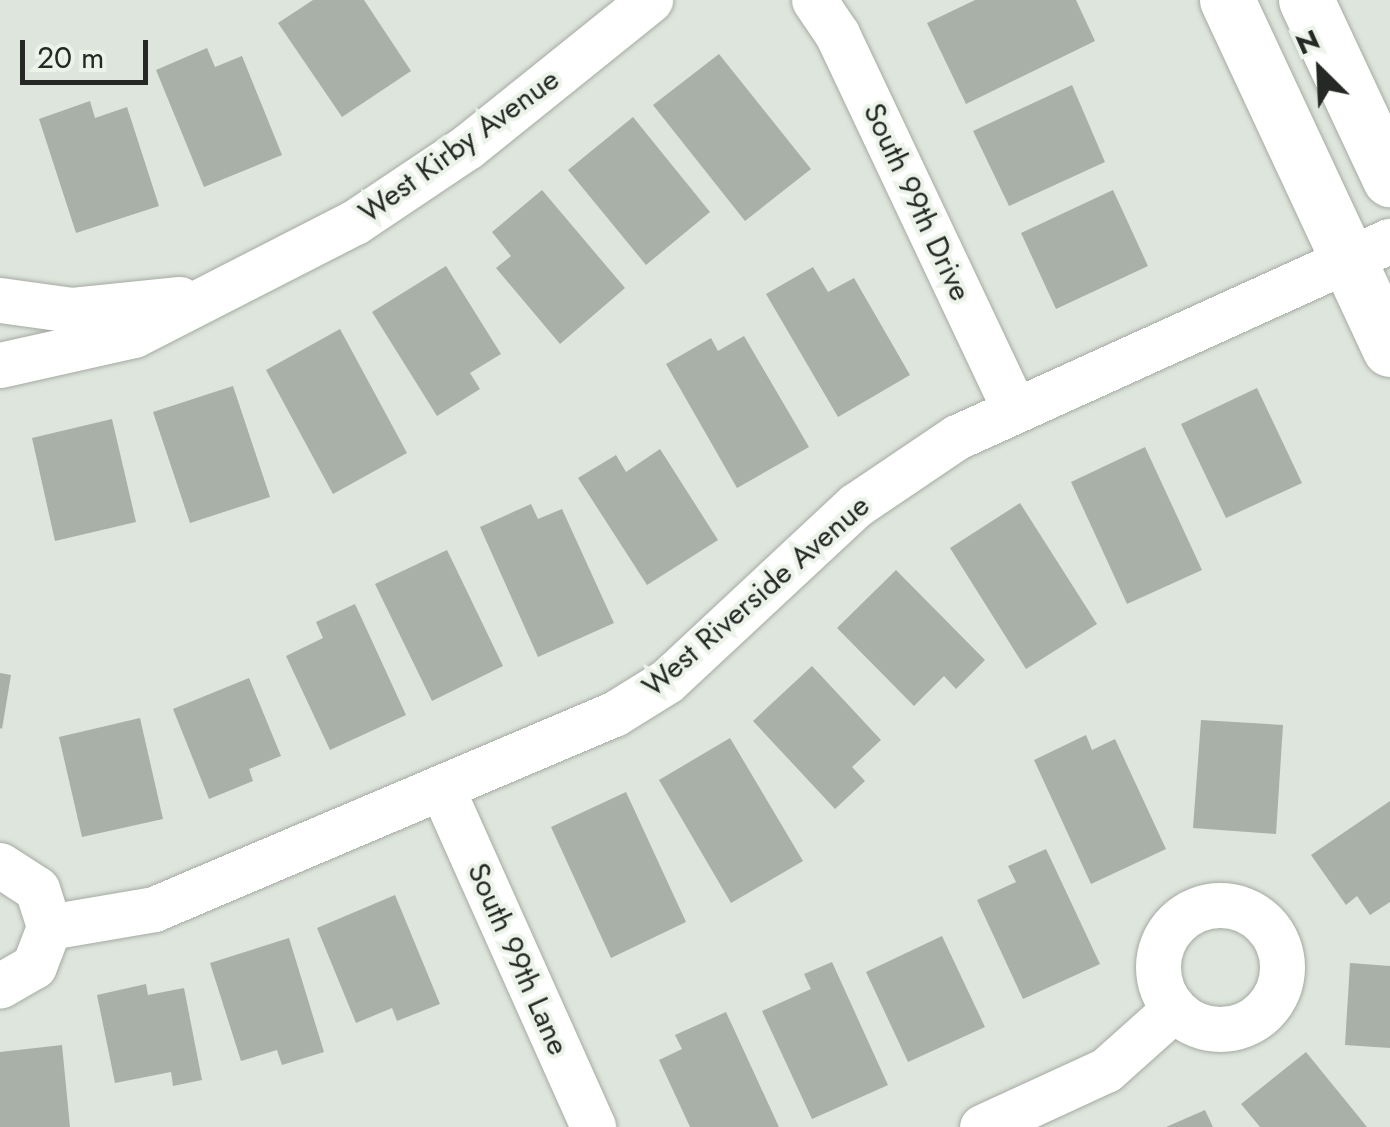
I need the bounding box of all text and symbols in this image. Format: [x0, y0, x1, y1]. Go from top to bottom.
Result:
text: N [1289, 19, 1326, 65]
scale bar [25, 20, 152, 82]
north arrow [1270, 20, 1370, 120]
text: 20 m [37, 36, 104, 79]
street label: West Kirby Avenue [352, 61, 566, 231]
street label: South 99th Drive [856, 98, 978, 306]
street label: West Riverside Avenue [635, 488, 877, 704]
street label: South 99th Lane [460, 858, 576, 1060]

